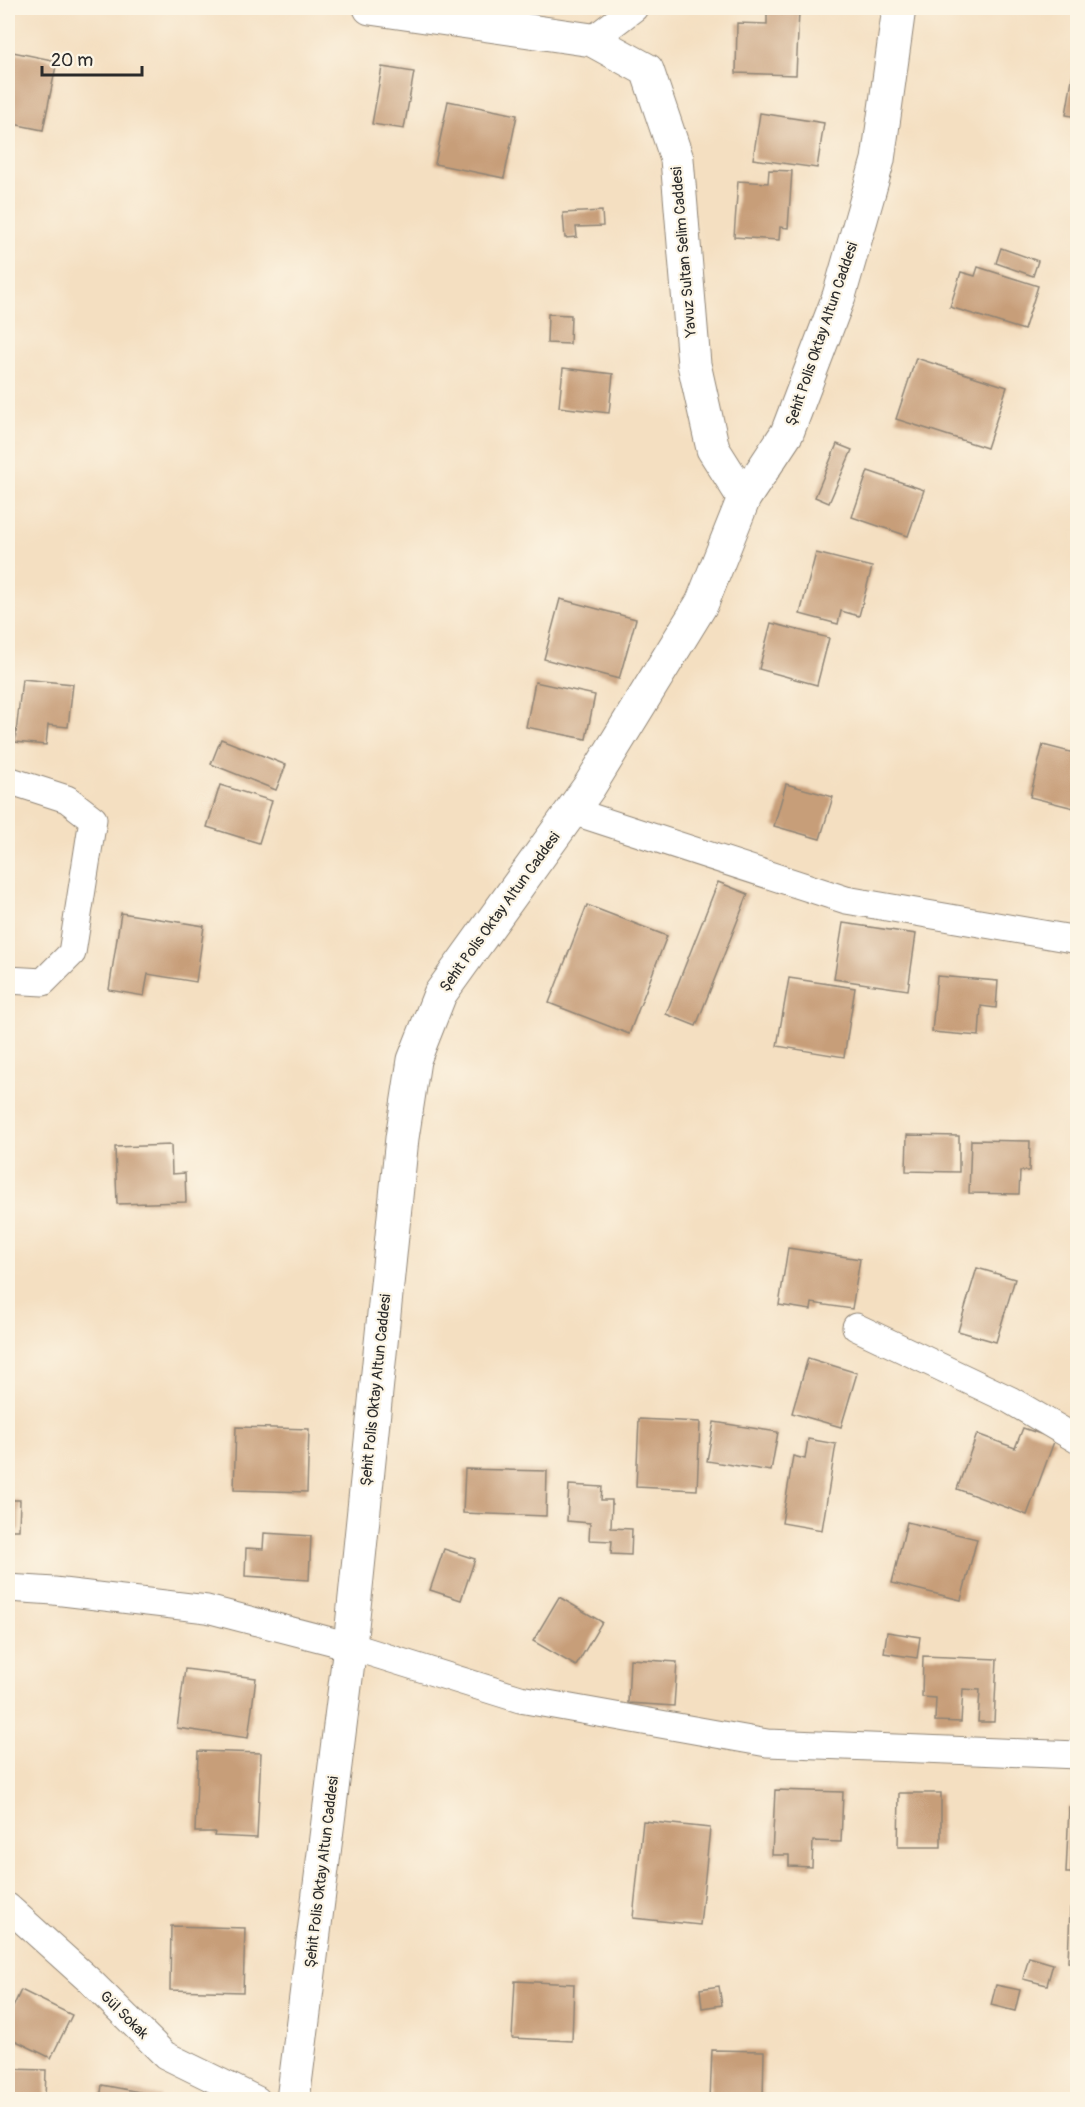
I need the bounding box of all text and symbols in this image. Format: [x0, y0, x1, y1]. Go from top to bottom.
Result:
scale bar [42, 39, 142, 77]
text: 20 m [51, 49, 93, 72]
street label: Yavuz Sultan Selim Caddesi [667, 166, 701, 339]
street label: Şehit Polis Oktay Altun Caddesi [782, 239, 862, 428]
street label: Şehit Polis Oktay Altun Caddesi [436, 828, 565, 996]
street label: Şehit Polis Oktay Altun Caddesi [356, 1293, 396, 1487]
street label: Şehit Polis Oktay Altun Caddesi [301, 1775, 343, 1969]
street label: Gül Sokak [96, 1987, 153, 2044]

